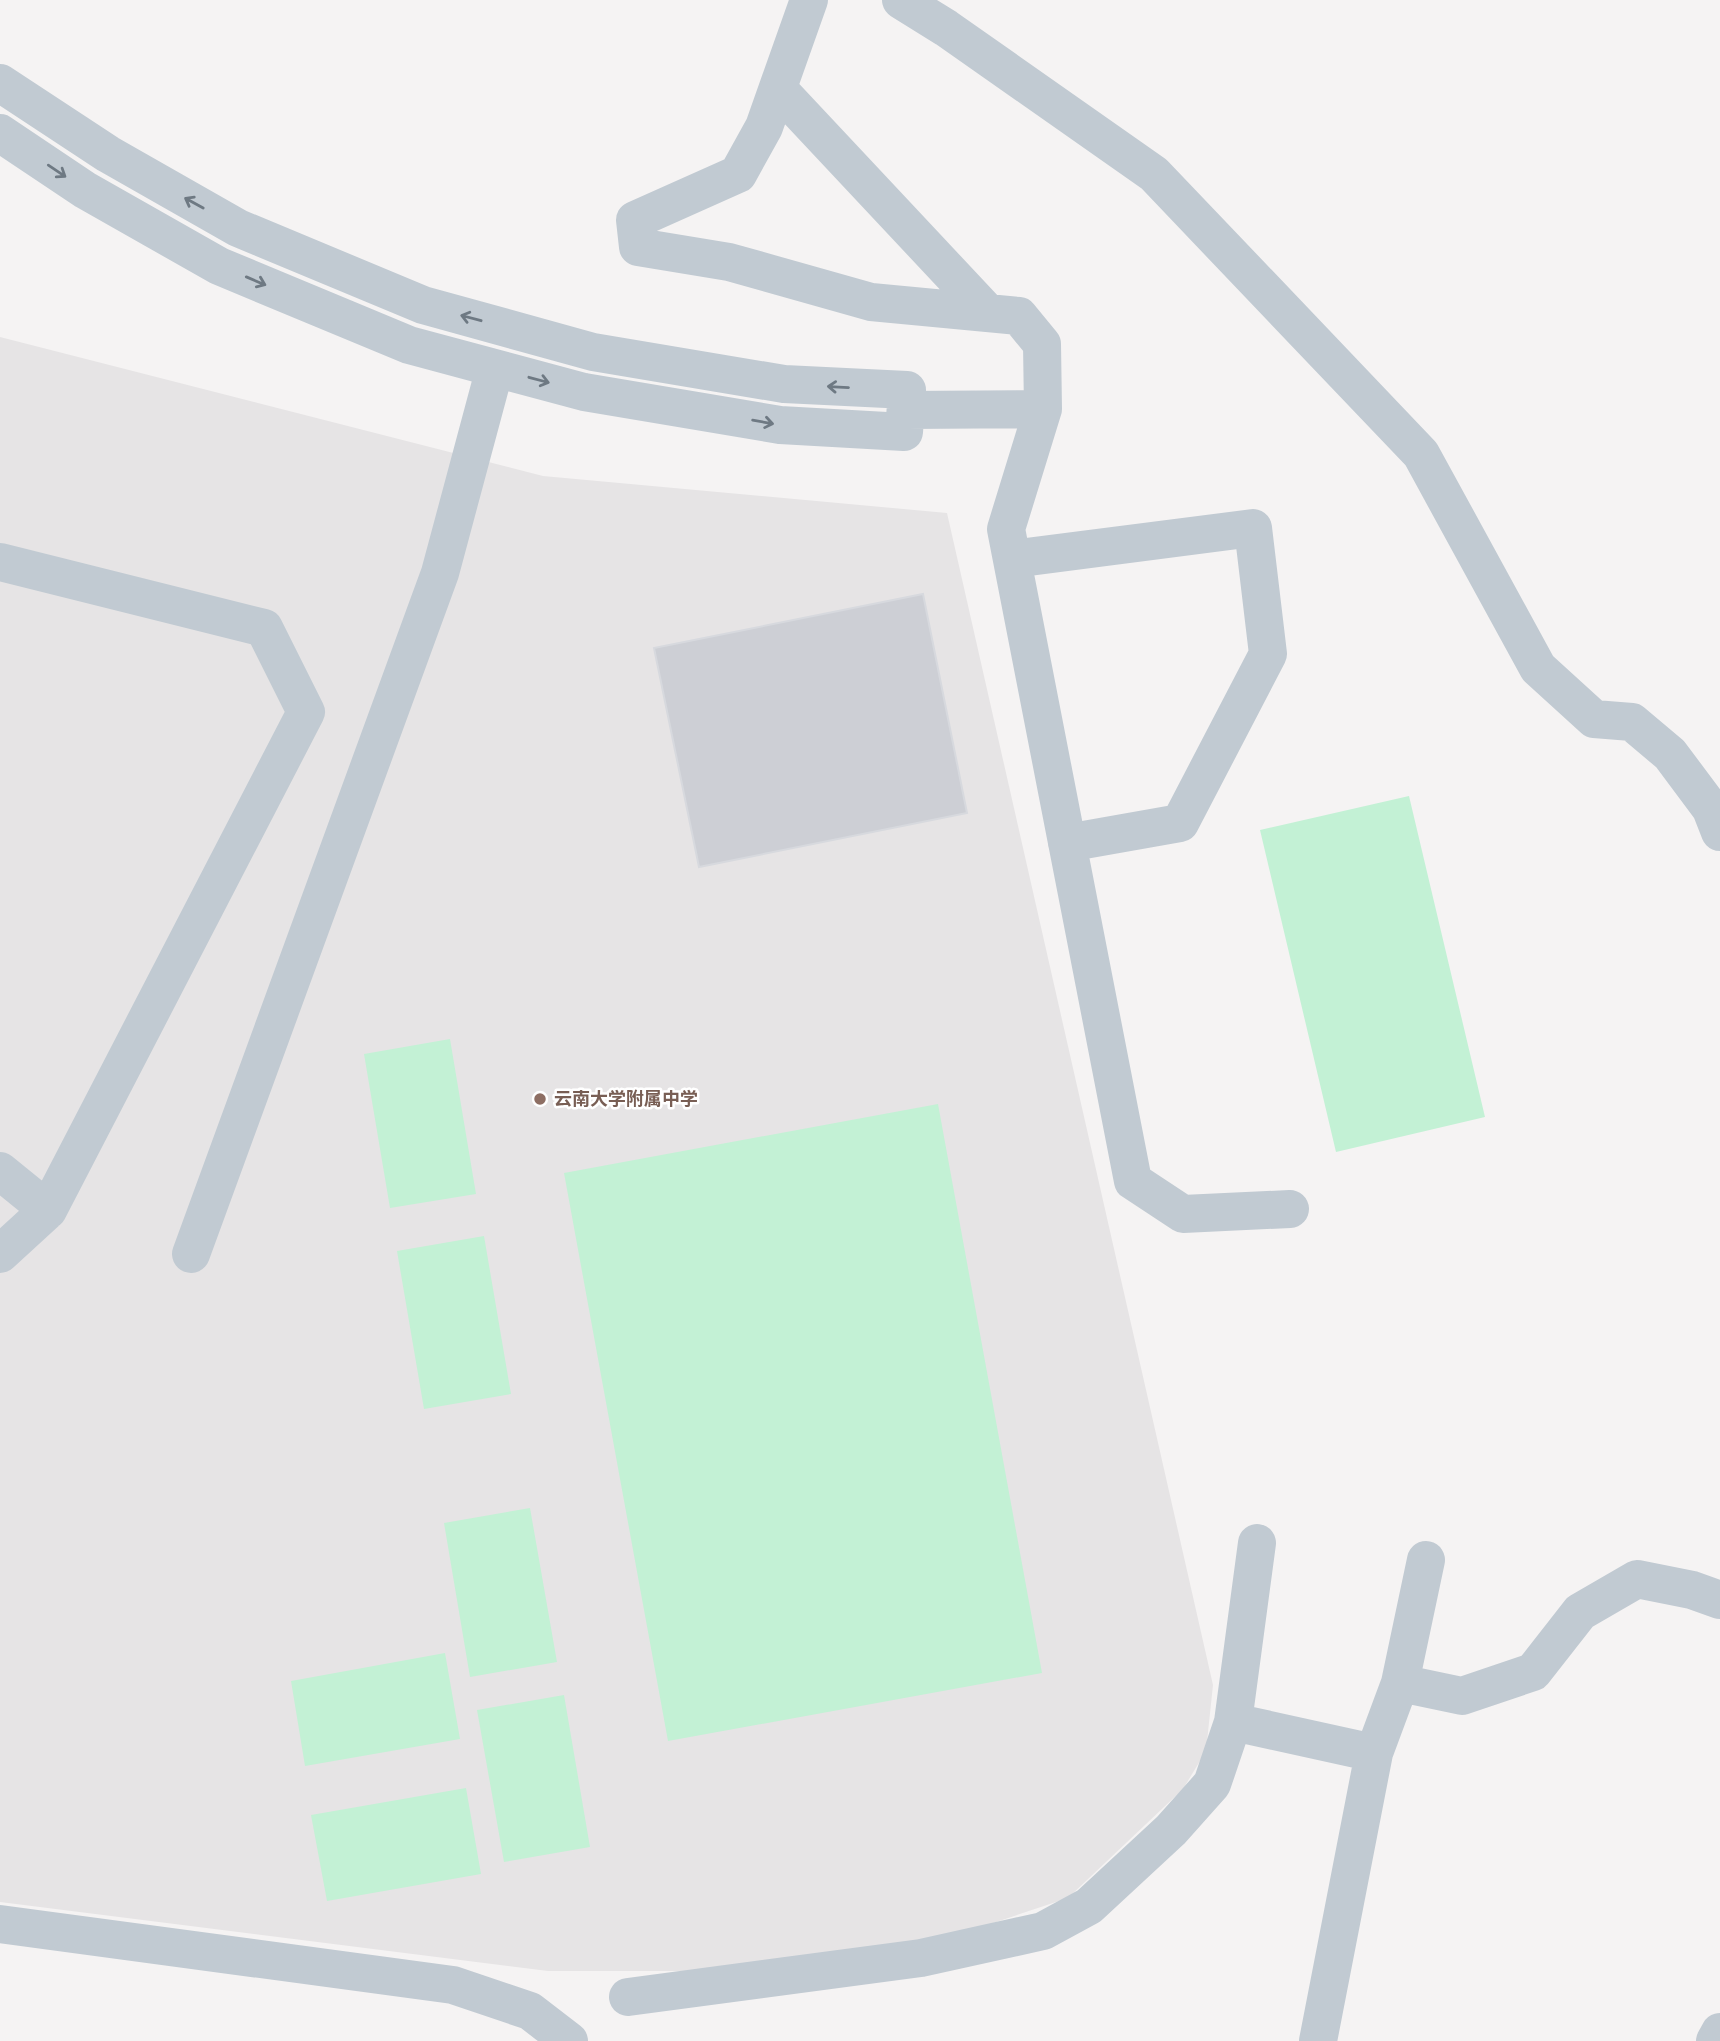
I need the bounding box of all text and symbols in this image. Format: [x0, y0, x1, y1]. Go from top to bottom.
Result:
one-way arrow [47, 164, 66, 178]
one-way arrow [184, 196, 205, 209]
one-way arrow [244, 275, 266, 288]
one-way arrow [460, 311, 482, 324]
one-way arrow [527, 374, 550, 387]
one-way arrow [827, 380, 850, 393]
one-way arrow [751, 416, 774, 429]
place label: 云南大学附属中学 [554, 1088, 698, 1109]
marker: 云南大学附属中学 [532, 1091, 548, 1107]

